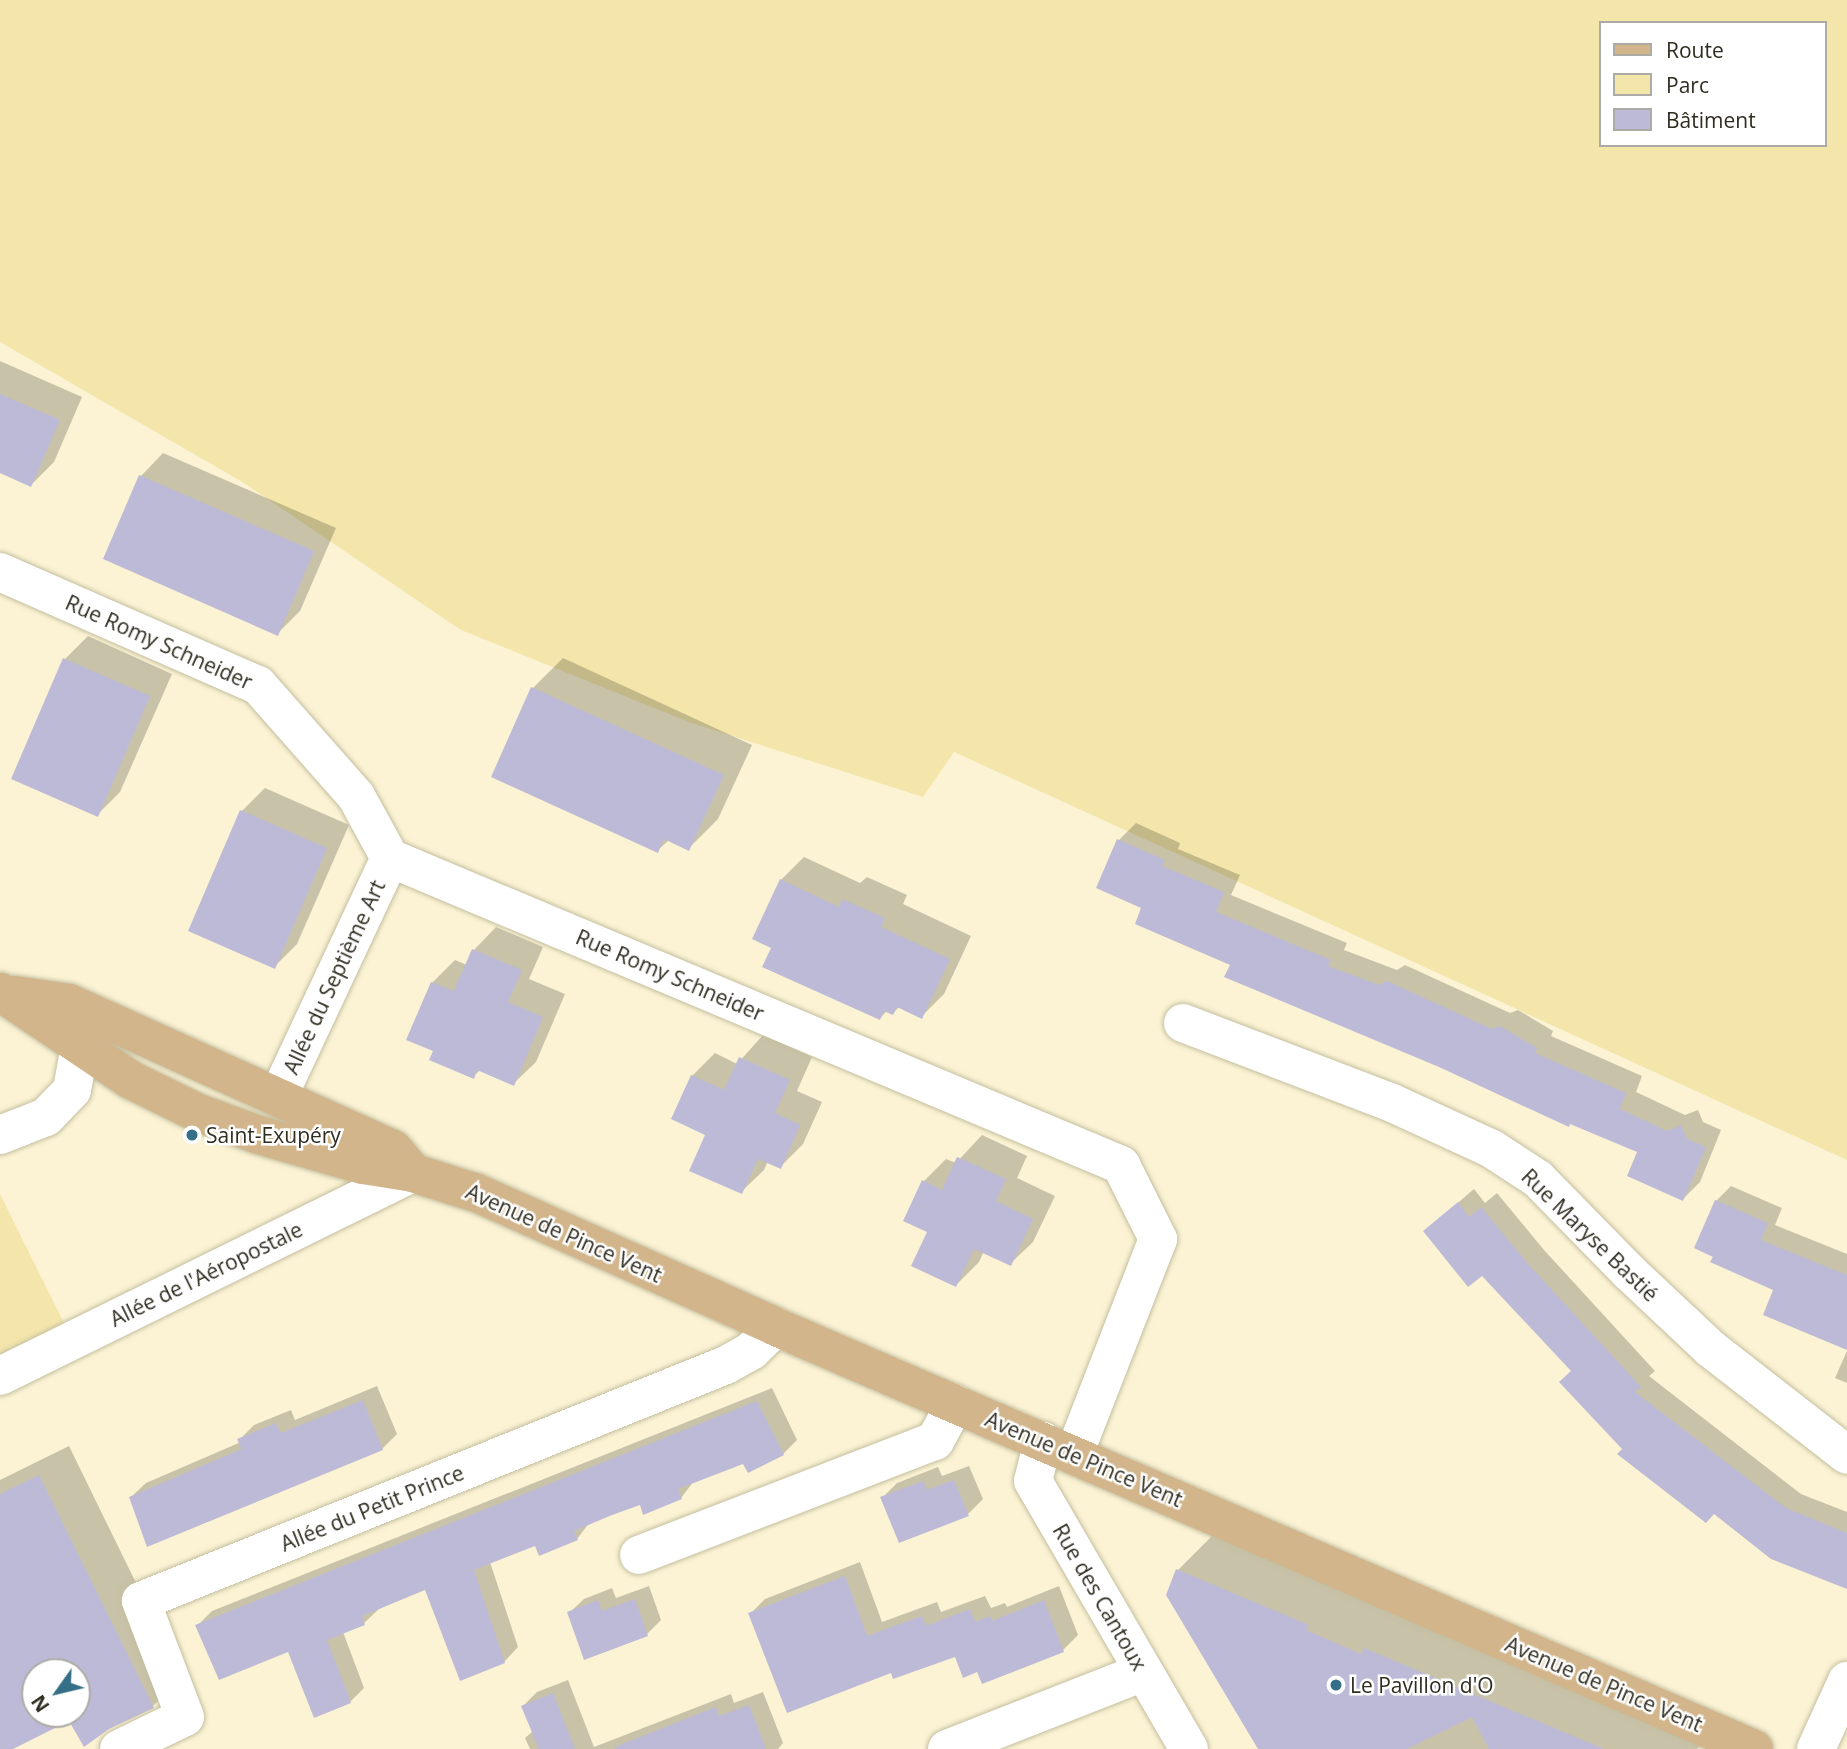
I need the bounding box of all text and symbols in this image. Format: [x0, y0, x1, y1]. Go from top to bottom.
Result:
legend [1598, 21, 1826, 147]
text: Route [1666, 36, 1724, 64]
text: Parc [1666, 71, 1709, 99]
text: Bâtiment [1666, 106, 1756, 134]
street label: Rue Romy Schneider [62, 589, 256, 695]
street label: Allée du Septième Art [278, 876, 390, 1078]
street label: Rue Romy Schneider [572, 924, 768, 1026]
place label: Saint-Exupéry [206, 1122, 341, 1148]
marker: Saint-Exupéry [184, 1127, 200, 1143]
street label: Rue Maryse Bastié [1517, 1163, 1663, 1307]
street label: Avenue de Pince Vent [462, 1178, 666, 1288]
street label: Allée de l'Aéropostale [106, 1216, 306, 1332]
street label: Avenue de Pince Vent [982, 1406, 1186, 1512]
street label: Allée du Petit Prince [277, 1460, 467, 1556]
street label: Rue des Cantoux [1048, 1519, 1152, 1675]
street label: Avenue de Pince Vent [1502, 1631, 1706, 1737]
north arrow [21, 1658, 91, 1728]
place label: Le Pavillon d'O [1350, 1672, 1494, 1698]
marker: Le Pavillon d'O [1328, 1677, 1344, 1693]
text: N [25, 1690, 55, 1717]

